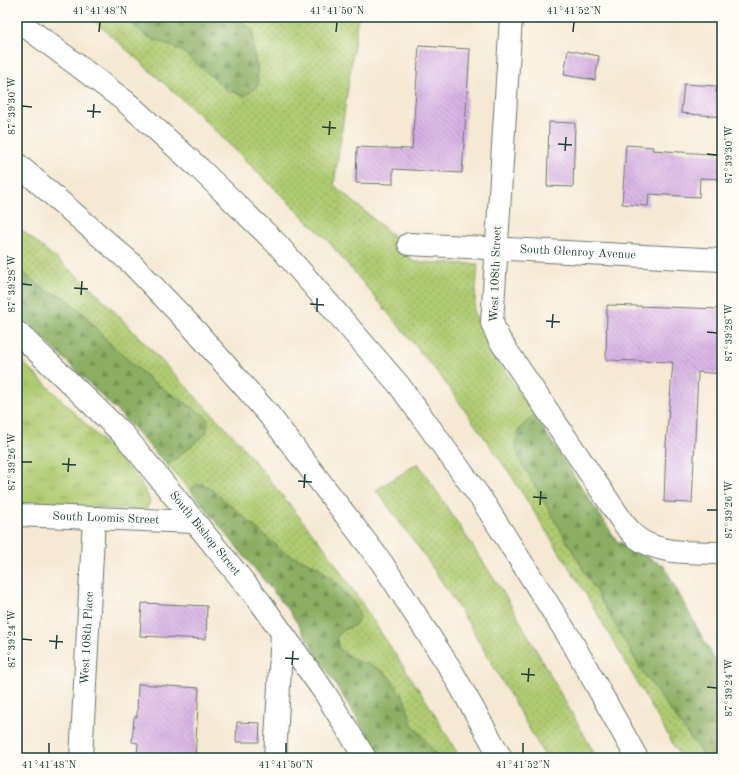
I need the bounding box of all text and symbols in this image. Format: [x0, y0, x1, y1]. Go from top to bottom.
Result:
text: 41°41'48"N [73, 6, 128, 16]
text: 41°41'50"N [310, 6, 365, 16]
text: 41°41'52"N [547, 6, 602, 16]
text: 87°39'30"W [7, 77, 17, 135]
text: 87°39'30"W [724, 126, 734, 184]
street label: West 108th Street [488, 225, 504, 323]
street label: South Glenroy Avenue [519, 244, 637, 262]
text: 87°39'28"W [7, 255, 17, 313]
text: 87°39'28"W [724, 304, 734, 362]
text: 87°39'26"W [7, 433, 17, 491]
text: 87°39'26"W [724, 481, 734, 539]
street label: South Bishop Street [167, 489, 242, 578]
street label: South Loomis Street [52, 510, 160, 527]
street label: West 108th Place [79, 591, 96, 685]
text: 87°39'24"W [7, 610, 17, 668]
text: 87°39'24"W [724, 659, 734, 717]
text: 41°41'48"N [22, 760, 77, 770]
text: 41°41'50"N [259, 760, 314, 770]
text: 41°41'52"N [496, 760, 551, 770]

